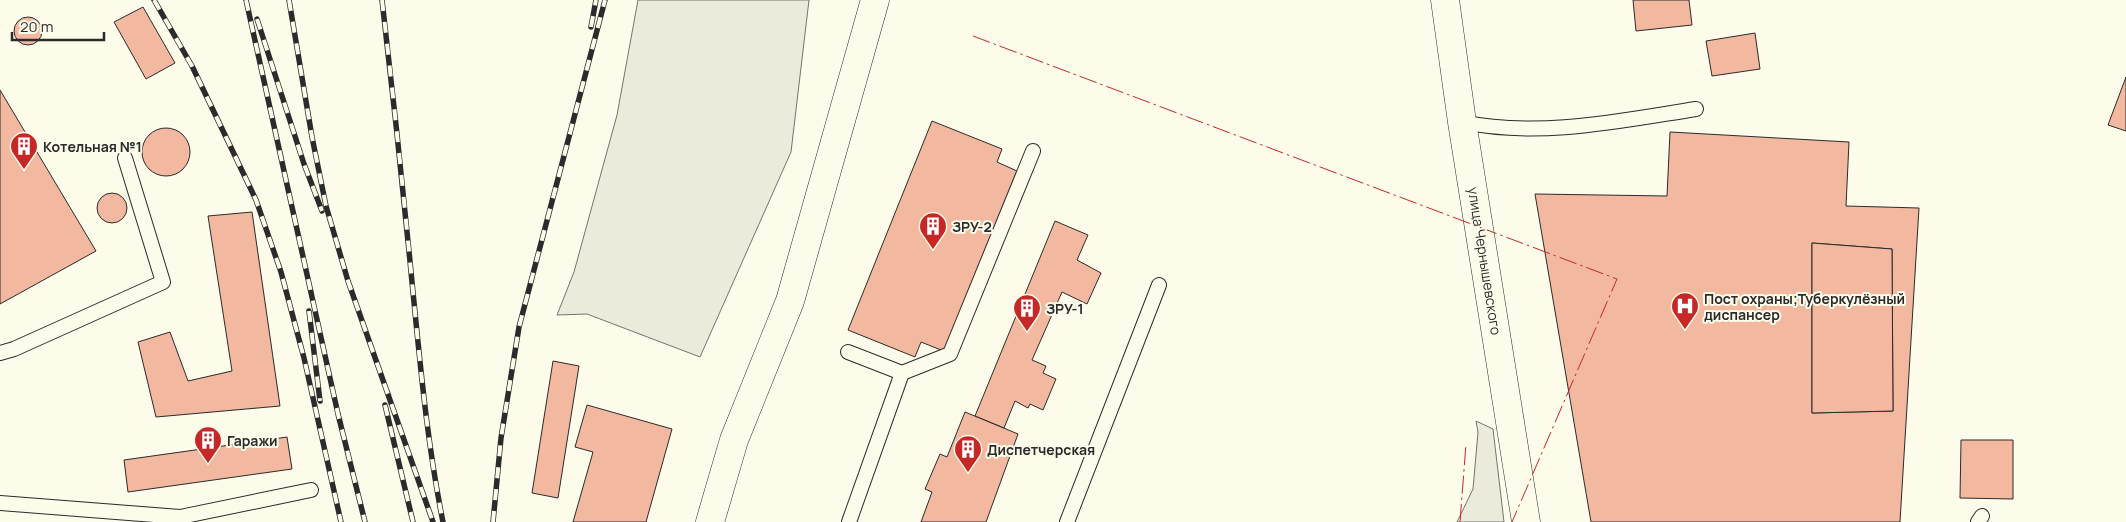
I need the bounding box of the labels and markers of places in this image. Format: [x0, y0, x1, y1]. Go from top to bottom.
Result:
building icon: Котельная №1 [9, 131, 39, 170]
place label: Котельная №1 [43, 137, 142, 156]
building icon: ЗРУ-2 [918, 211, 948, 250]
place label: ЗРУ-2 [952, 217, 992, 236]
place label: Пост охраны;Туберкулёзный диспансер [1704, 289, 1905, 324]
hospital icon: Пост охраны;Туберкулёзный диспансер [1670, 291, 1700, 330]
building icon: ЗРУ-1 [1012, 293, 1042, 332]
place label: ЗРУ-1 [1046, 299, 1084, 318]
building icon: Гаражи [193, 425, 223, 464]
place label: Гаражи [227, 431, 278, 450]
building icon: Диспетчерская [953, 434, 983, 473]
place label: Диспетчерская [987, 440, 1095, 459]

